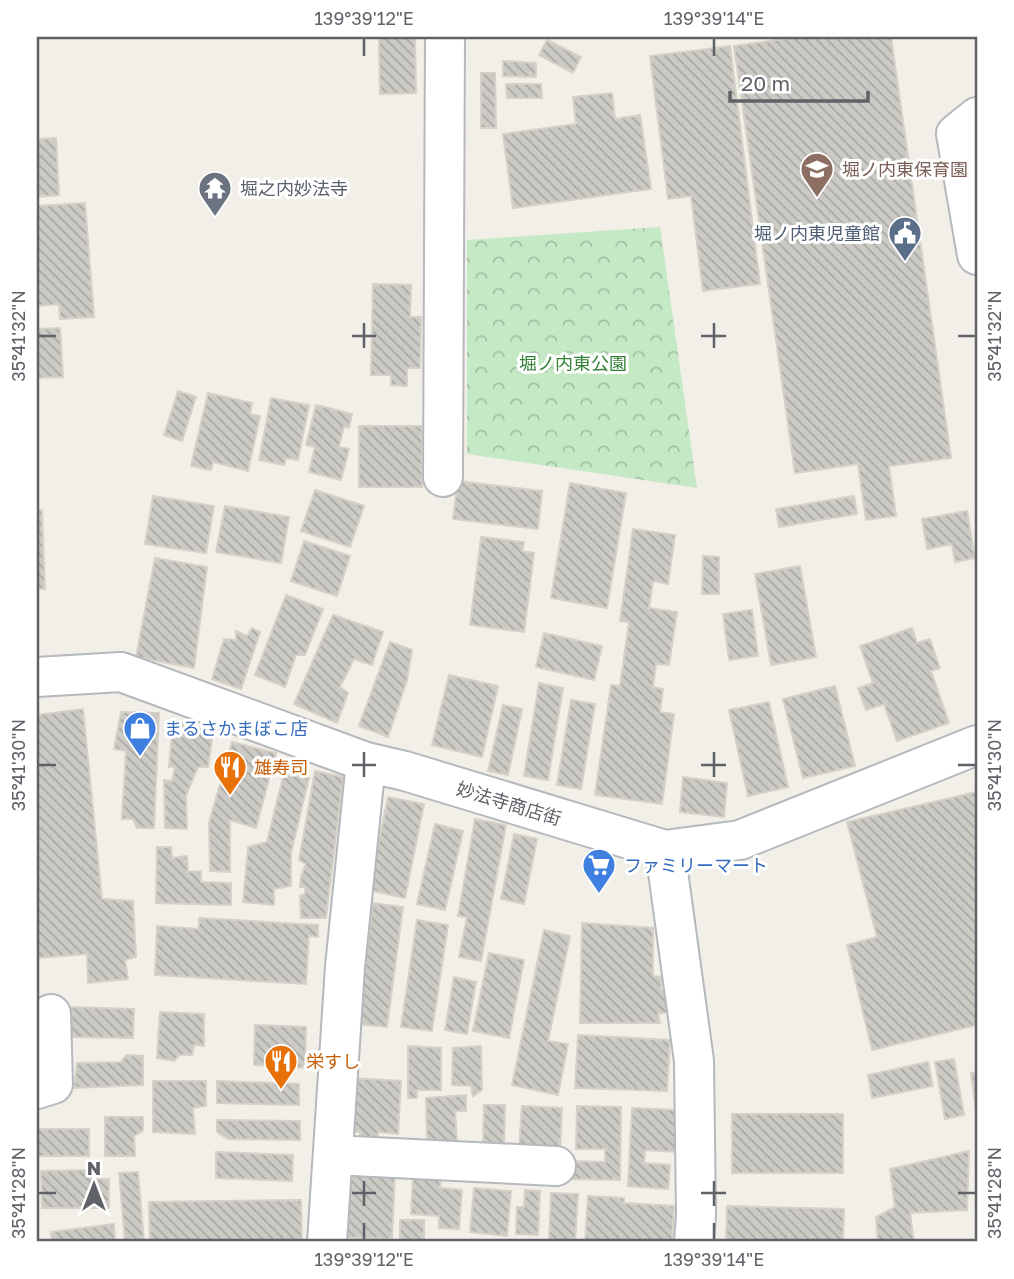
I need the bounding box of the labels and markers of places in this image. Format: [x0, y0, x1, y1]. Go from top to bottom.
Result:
school or university icon: 堀ノ内東保育園 [798, 150, 836, 199]
place label: 堀ノ内東保育園 [842, 158, 968, 180]
temple icon: 堀之内妙法寺 [196, 169, 234, 218]
place label: 堀之内妙法寺 [240, 177, 348, 199]
public building icon: 堀ノ内東児童館 [886, 214, 924, 263]
place label: 堀ノ内東児童館 [754, 222, 880, 244]
shop icon: まるさかまぼこ店 [121, 709, 159, 758]
place label: まるさかまぼこ店 [164, 717, 308, 739]
restaurant icon: 雄寿司 [211, 748, 249, 797]
place label: 雄寿司 [254, 756, 308, 778]
supermarket icon: ファミリーマート [580, 846, 618, 895]
place label: ファミリーマート [624, 854, 768, 876]
restaurant icon: 栄すし [262, 1042, 300, 1091]
place label: 栄すし [306, 1050, 360, 1072]

